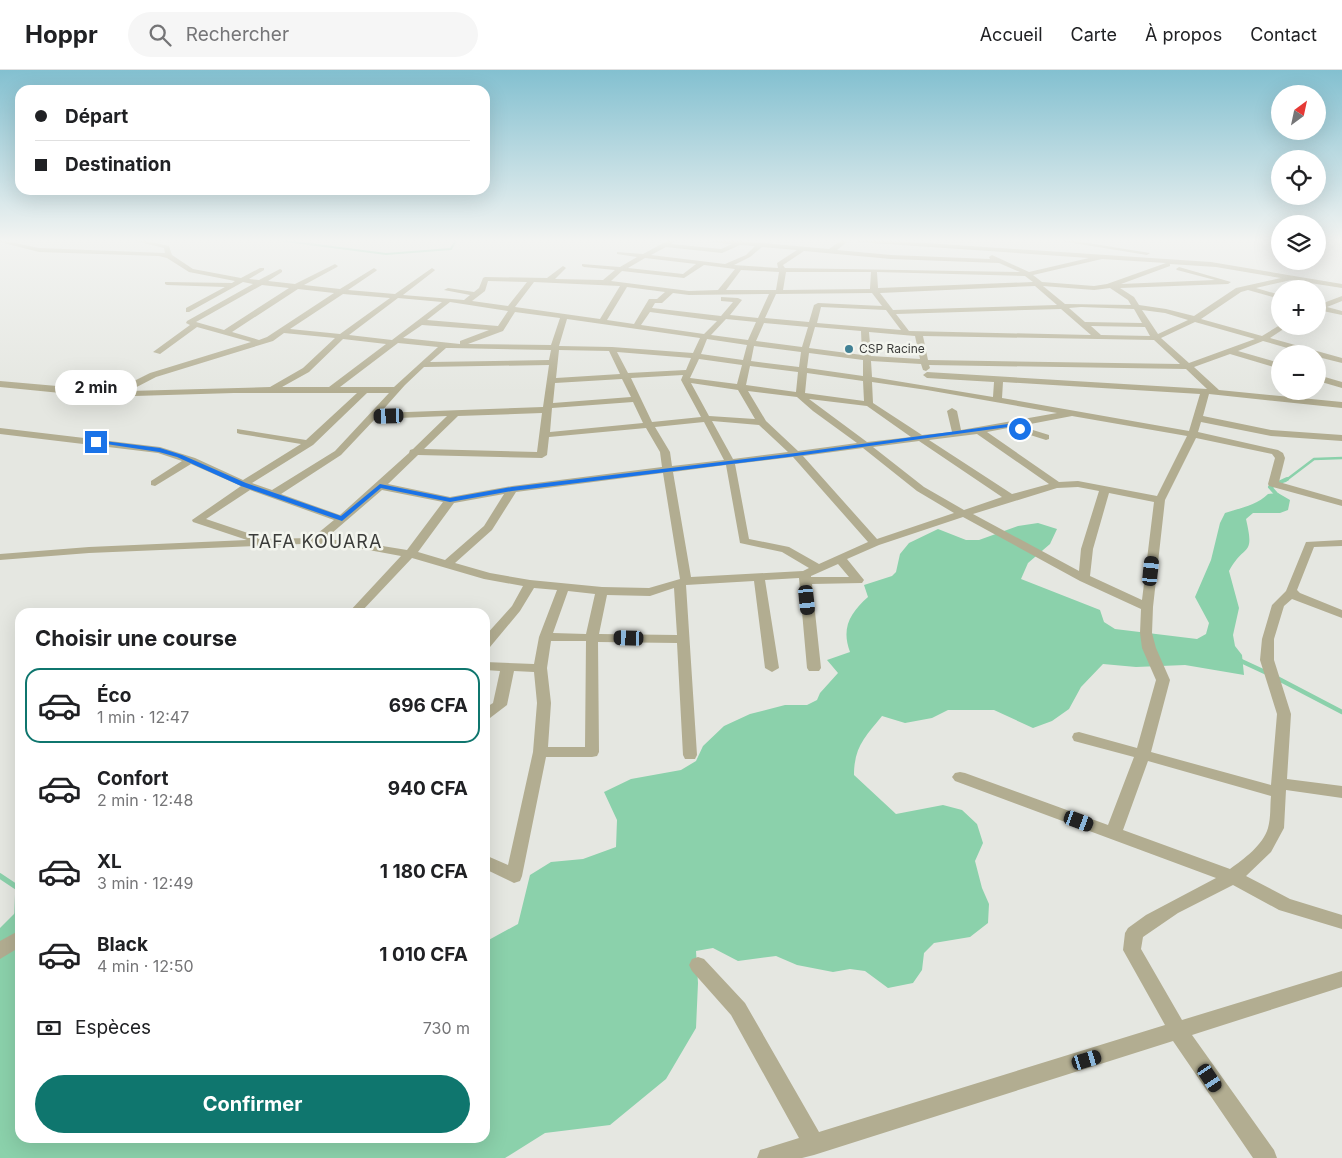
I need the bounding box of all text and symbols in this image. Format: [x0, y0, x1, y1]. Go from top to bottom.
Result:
search box [128, 12, 478, 57]
text: Hoppr [25, 20, 98, 49]
icon: search [146, 21, 174, 49]
text: Rechercher [186, 23, 289, 46]
text: Accueil [980, 24, 1043, 45]
text: Carte [1071, 24, 1117, 45]
text: À propos [1145, 24, 1222, 45]
text: Contact [1250, 24, 1317, 45]
north arrow [1271, 85, 1326, 140]
map controls [1271, 85, 1326, 400]
text: Départ [65, 105, 128, 128]
button: locate [1271, 150, 1326, 205]
text: Destination [65, 153, 171, 176]
button: layers [1271, 215, 1326, 270]
button: + [1271, 280, 1326, 335]
place label: CSP Racine [859, 341, 925, 356]
marker: CSP Racine [843, 343, 855, 355]
button: − [1271, 345, 1326, 400]
callout: 2 min [55, 370, 137, 404]
text: 2 min [75, 377, 117, 397]
car [373, 408, 404, 424]
route start [1009, 418, 1031, 440]
route end [85, 431, 107, 453]
district label: TAFA KOUARA [248, 531, 382, 552]
car [1141, 555, 1160, 587]
car [797, 584, 816, 616]
text: Choisir une course [35, 625, 237, 651]
car [613, 630, 644, 646]
icon: car [37, 683, 82, 728]
text: Éco [97, 684, 131, 707]
text: 696 CFA [389, 694, 468, 717]
text: 1 min · 12:47 [97, 707, 189, 727]
icon: car [37, 766, 82, 811]
text: Confort [97, 767, 168, 790]
text: 940 CFA [388, 777, 468, 800]
text: 2 min · 12:48 [97, 790, 193, 810]
car [1062, 809, 1095, 833]
icon: car [37, 849, 82, 894]
text: XL [97, 850, 122, 873]
text: 1 180 CFA [380, 860, 468, 883]
text: 3 min · 12:49 [97, 873, 193, 893]
icon: car [37, 932, 82, 977]
text: Black [97, 933, 148, 956]
text: 1 010 CFA [379, 943, 468, 966]
text: 4 min · 12:50 [97, 956, 193, 976]
icon: cash [35, 1014, 63, 1042]
text: Espèces [75, 1016, 151, 1039]
text: 730 m [423, 1018, 470, 1038]
car [1070, 1048, 1103, 1072]
car [1195, 1061, 1224, 1095]
button: Confirmer [35, 1075, 470, 1133]

